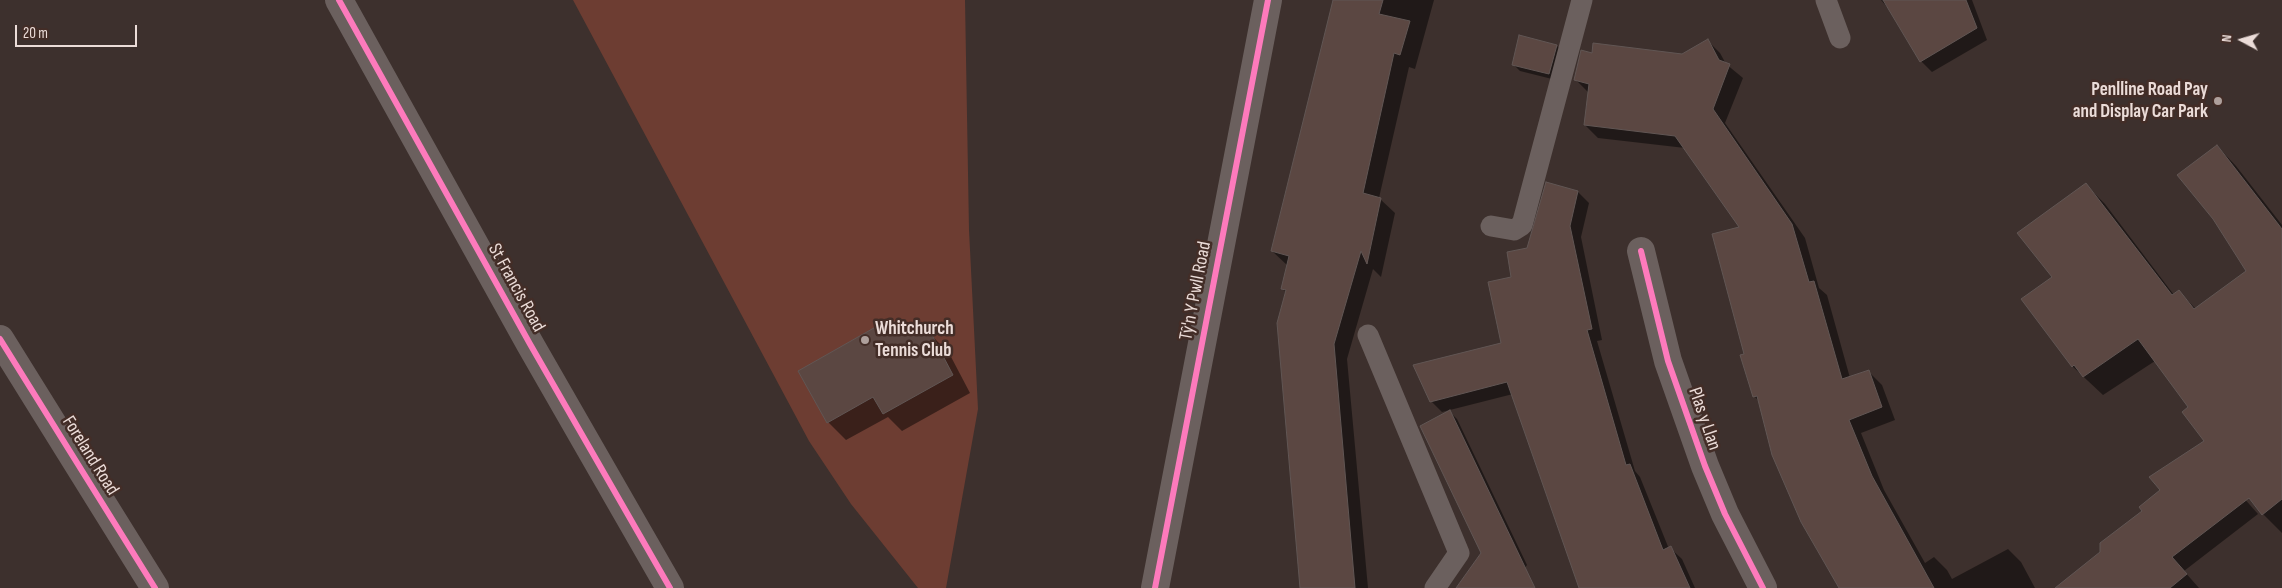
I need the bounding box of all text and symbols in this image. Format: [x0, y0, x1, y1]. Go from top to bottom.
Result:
scale bar [18, 15, 140, 47]
north arrow [2217, 15, 2267, 65]
text: 20 m [23, 24, 48, 43]
text: N [2218, 34, 2235, 43]
place label: Penlline Road Pay and Display Car Park [2073, 79, 2208, 123]
marker: Penlline Road Pay and Display Car Park [2212, 95, 2224, 107]
street label: St Francis Road [482, 240, 550, 336]
street label: Tŷ'n Y Pwll Road [1175, 240, 1217, 342]
place label: Whitchurch Tennis Club [875, 318, 954, 362]
marker: Whitchurch Tennis Club [859, 334, 871, 346]
street label: Plas y Llan [1683, 385, 1725, 453]
street label: Foreland Road [57, 412, 123, 500]

